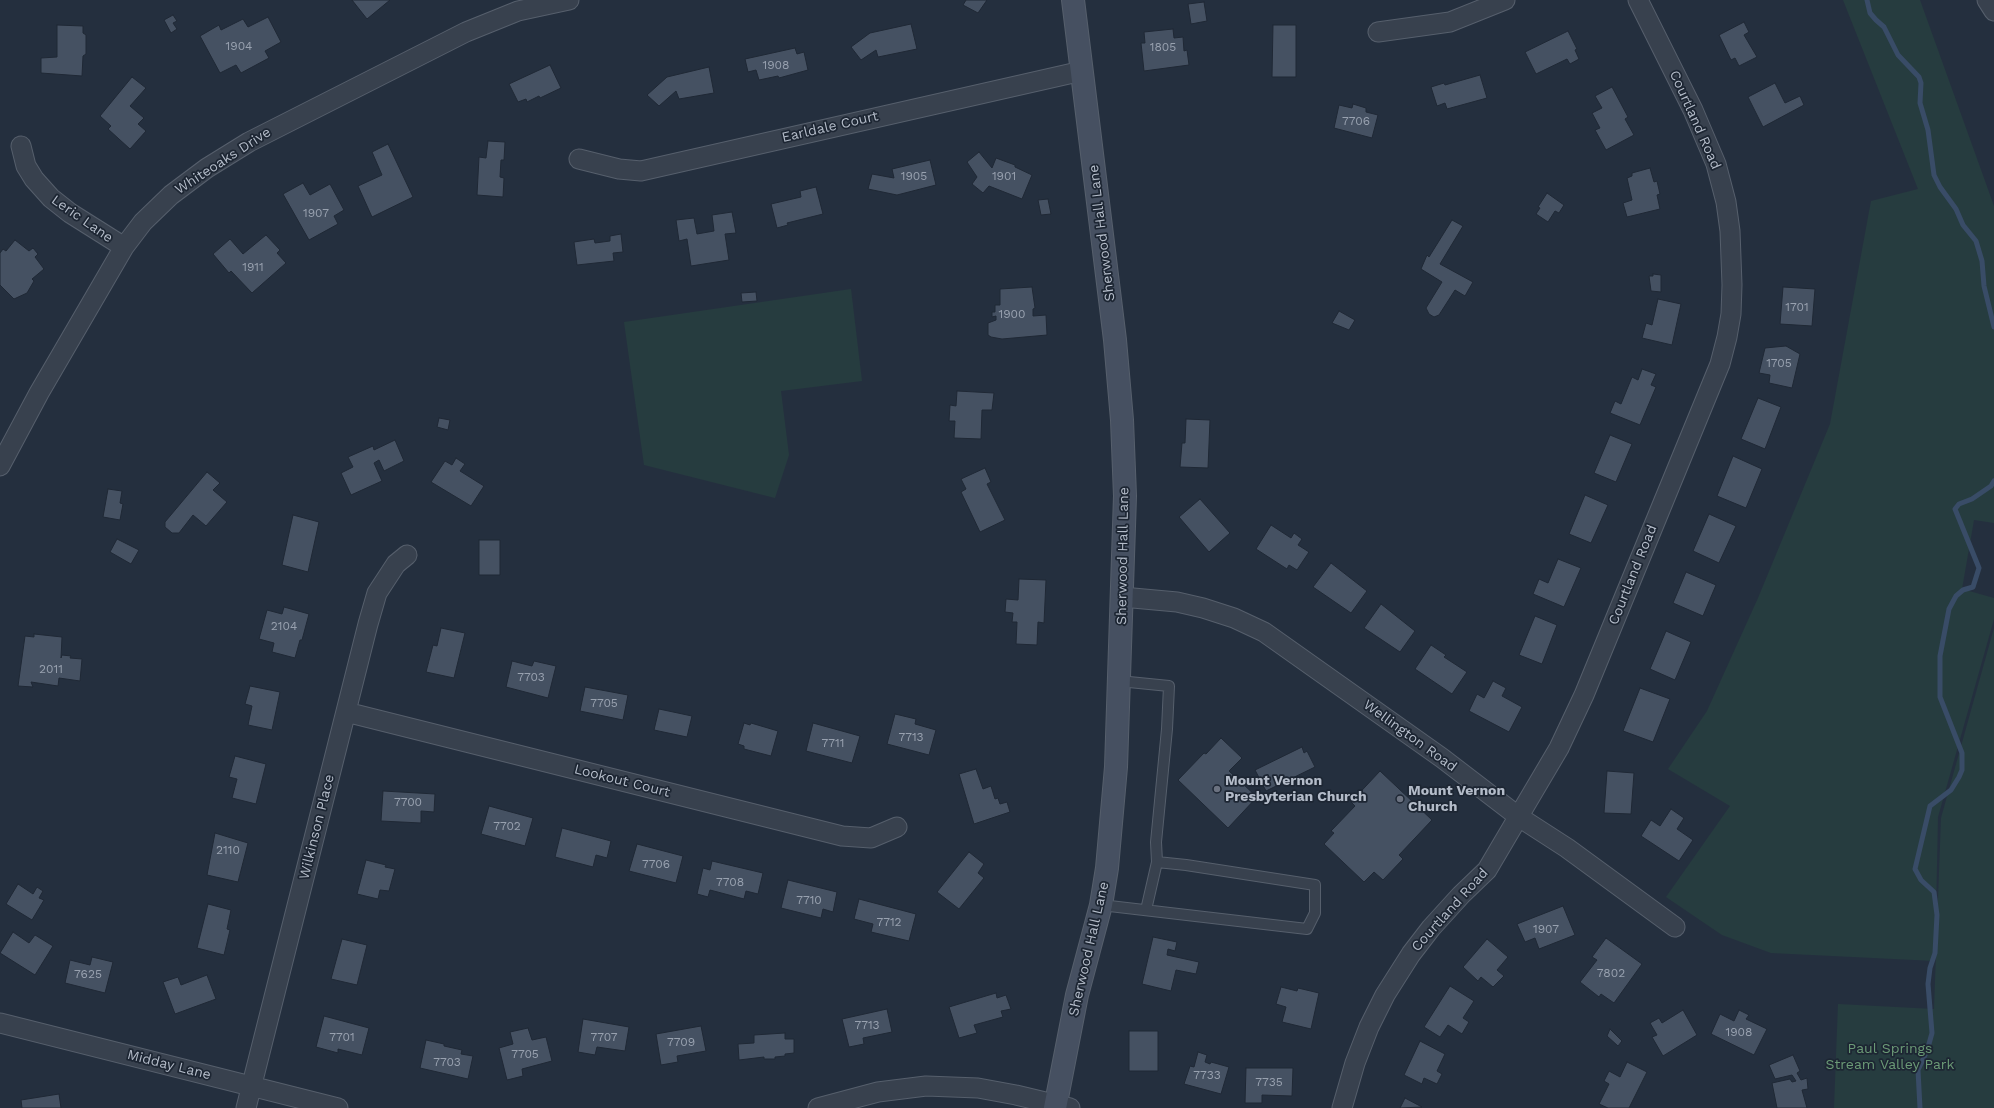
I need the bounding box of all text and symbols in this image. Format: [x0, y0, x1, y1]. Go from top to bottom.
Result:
house number: 1904 [226, 39, 252, 53]
house number: 1805 [1150, 40, 1176, 54]
house number: 1908 [763, 58, 789, 72]
street label: Courtland Road [1666, 68, 1724, 172]
street label: Earldale Court [780, 108, 880, 146]
house number: 7706 [1342, 114, 1370, 128]
street label: Whiteoaks Drive [172, 124, 274, 198]
street label: Sherwood Hall Lane [1085, 164, 1119, 302]
house number: 1905 [901, 169, 927, 183]
house number: 1901 [992, 169, 1016, 183]
street label: Leric Lane [48, 192, 116, 246]
house number: 1907 [303, 206, 329, 220]
house number: 1911 [242, 260, 264, 274]
house number: 1701 [1785, 300, 1809, 314]
house number: 1900 [998, 307, 1026, 321]
house number: 1705 [1766, 356, 1792, 370]
street label: Sherwood Hall Lane [1113, 487, 1133, 625]
street label: Courtland Road [1605, 523, 1661, 627]
house number: 2104 [271, 619, 297, 633]
house number: 2011 [39, 662, 63, 676]
house number: 7703 [517, 670, 545, 684]
house number: 7705 [590, 696, 618, 710]
street label: Wellington Road [1360, 696, 1460, 776]
house number: 7713 [898, 730, 924, 744]
house number: 7711 [822, 736, 844, 750]
street label: Lookout Court [572, 761, 672, 801]
street label: Wilkinson Place [296, 773, 338, 881]
place label: Mount Vernon Presbyterian Church [1225, 773, 1367, 806]
place label: Mount Vernon Church [1408, 783, 1505, 816]
marker: Mount Vernon Presbyterian Church [1212, 784, 1222, 794]
marker: Mount Vernon Church [1395, 794, 1405, 804]
house number: 7700 [394, 795, 422, 809]
house number: 7702 [493, 819, 521, 833]
house number: 2110 [216, 843, 240, 857]
house number: 7706 [642, 857, 670, 871]
street label: Courtland Road [1408, 865, 1492, 955]
house number: 7708 [716, 875, 744, 889]
street label: Sherwood Hall Lane [1065, 880, 1113, 1018]
house number: 7710 [796, 893, 822, 907]
house number: 7712 [876, 915, 902, 929]
house number: 1907 [1533, 922, 1559, 936]
house number: 7802 [1597, 966, 1625, 980]
house number: 7625 [74, 967, 102, 981]
house number: 7713 [854, 1018, 880, 1032]
house number: 1908 [1726, 1025, 1752, 1039]
house number: 7701 [329, 1030, 355, 1044]
house number: 7707 [590, 1030, 618, 1044]
house number: 7709 [667, 1035, 695, 1049]
park label: Paul Springs Stream Valley Park [1825, 1041, 1955, 1074]
street label: Midday Lane [125, 1046, 213, 1084]
house number: 7705 [511, 1047, 539, 1061]
house number: 7703 [433, 1055, 461, 1069]
house number: 7733 [1193, 1068, 1221, 1082]
house number: 7735 [1255, 1075, 1283, 1089]

